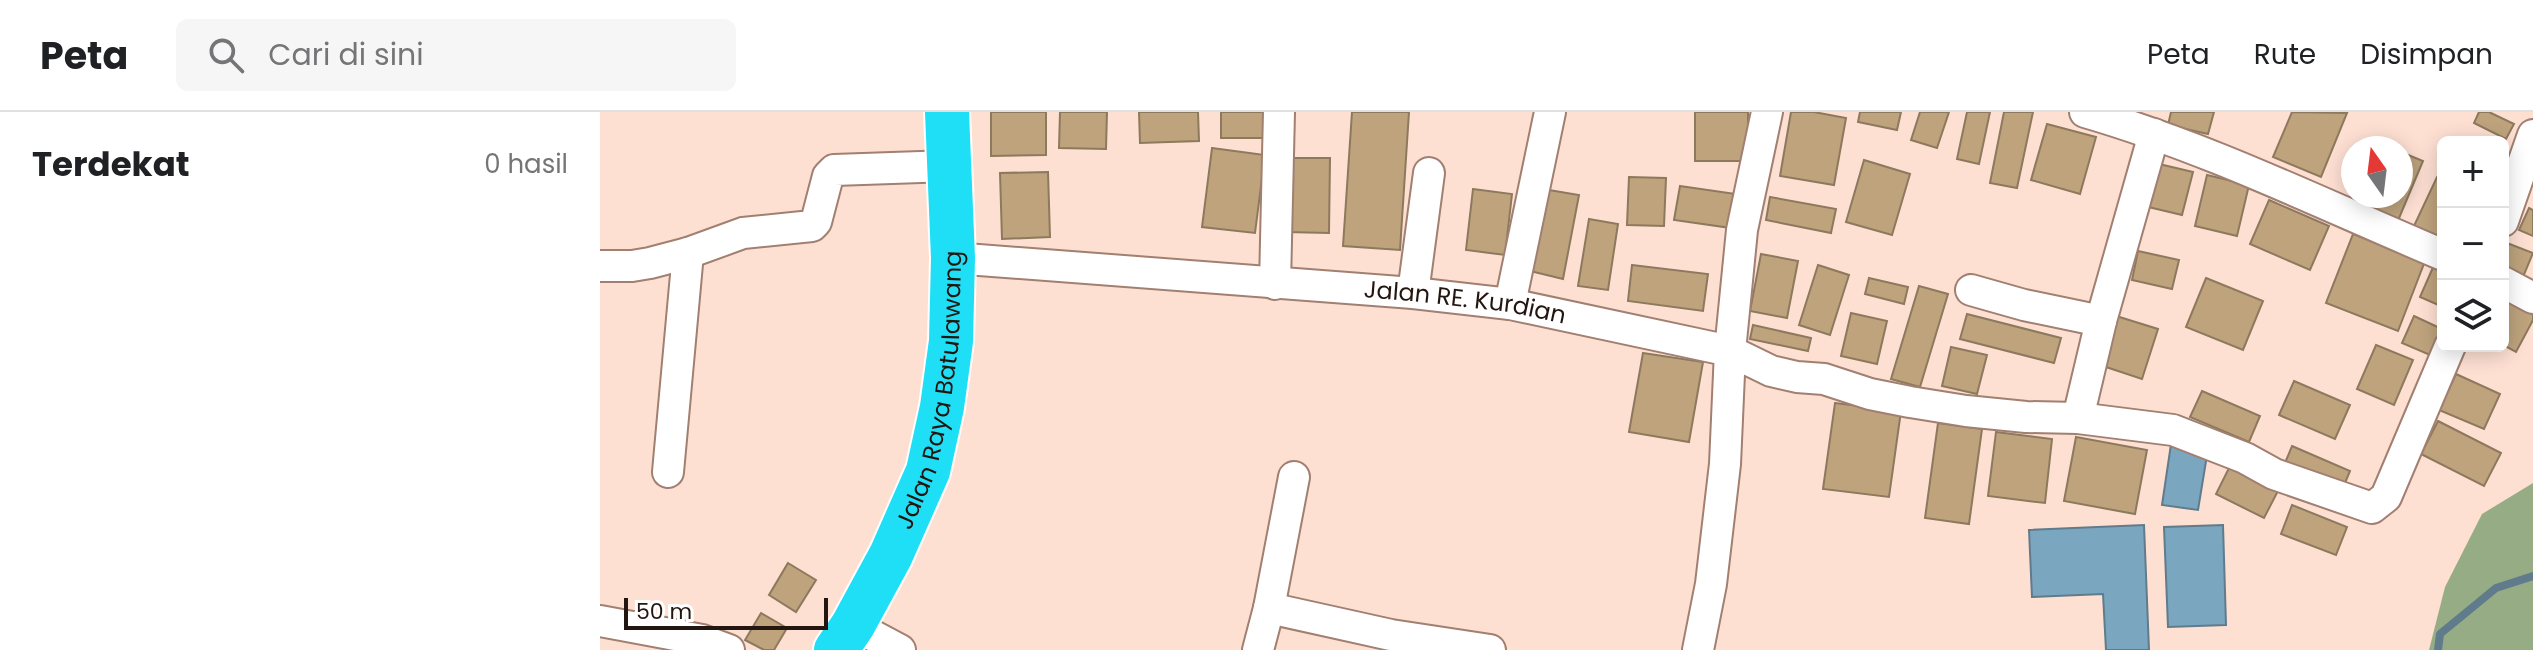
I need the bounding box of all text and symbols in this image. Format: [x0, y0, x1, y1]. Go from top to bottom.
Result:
search box [176, 19, 736, 91]
text: Peta [40, 29, 128, 82]
icon: search [204, 33, 248, 77]
text: Cari di sini [268, 33, 424, 76]
text: Peta [2147, 35, 2210, 74]
text: Rute [2254, 35, 2316, 74]
text: Disimpan [2360, 35, 2493, 74]
north arrow [2341, 136, 2413, 208]
map controls [2437, 136, 2509, 352]
button: + [2437, 136, 2509, 208]
text: Terdekat [32, 140, 190, 188]
text: 0 hasil [484, 146, 568, 182]
button: − [2437, 208, 2509, 280]
street label: Jalan Raya Batulawang [887, 250, 969, 534]
street label: Jalan RE. Kurdian [1363, 272, 1569, 332]
button: layers [2437, 280, 2509, 352]
scale bar [624, 594, 828, 630]
text: 50 m [636, 596, 692, 627]

